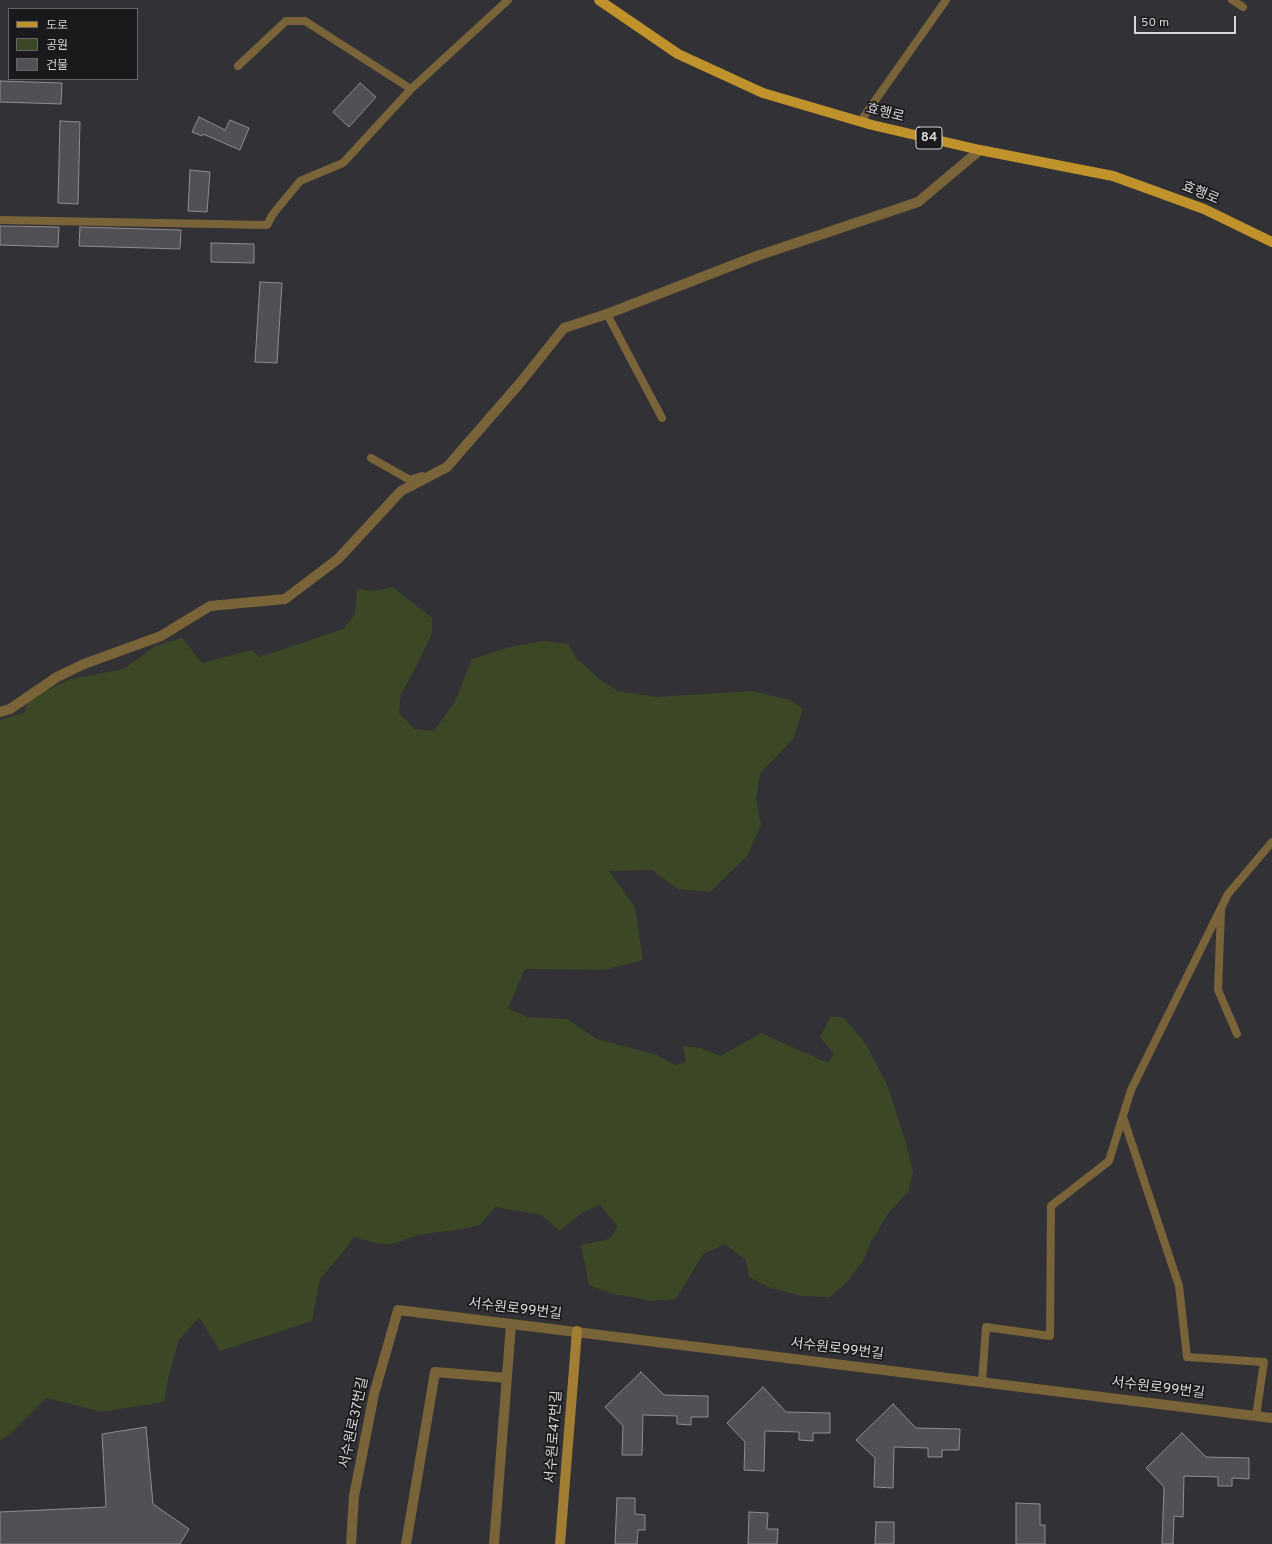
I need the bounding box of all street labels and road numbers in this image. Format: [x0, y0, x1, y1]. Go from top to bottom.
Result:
street label: 효행로 [864, 101, 906, 127]
road number: 84 [916, 127, 942, 149]
street label: 효행로 [1179, 179, 1221, 209]
street label: 서수원로99번길 [467, 1296, 563, 1324]
street label: 서수원로99번길 [789, 1336, 885, 1364]
street label: 서수원로99번길 [1110, 1375, 1206, 1403]
street label: 서수원로37번길 [337, 1376, 373, 1470]
street label: 서수원로47번길 [543, 1390, 567, 1484]

